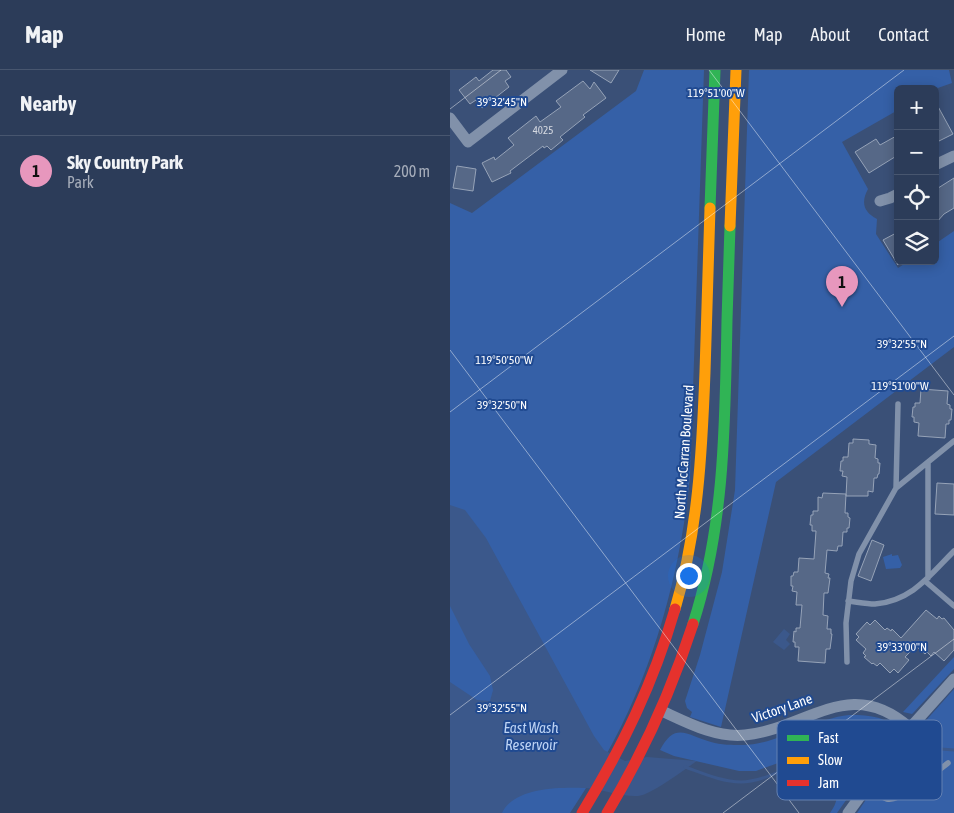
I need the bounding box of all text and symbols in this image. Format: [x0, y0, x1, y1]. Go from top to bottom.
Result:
text: Map [25, 21, 64, 48]
text: Home [686, 24, 726, 45]
text: Map [754, 24, 783, 45]
text: About [811, 24, 850, 45]
text: Contact [878, 24, 929, 45]
map controls [894, 85, 939, 265]
button: + [894, 85, 939, 130]
text: 119°51'00"W [687, 86, 745, 100]
text: Nearby [20, 91, 76, 115]
text: 39°32'45"N [477, 95, 527, 109]
house number: 4025 [533, 124, 553, 136]
button: − [894, 130, 939, 175]
text: Sky Country Park [67, 151, 183, 173]
text: 1 [32, 162, 40, 180]
text: 200 m [394, 162, 430, 180]
text: Park [67, 173, 94, 191]
button: locate [894, 175, 939, 220]
button: layers [894, 220, 939, 265]
pin: 1 [826, 266, 858, 307]
text: 39°32'55"N [877, 337, 927, 351]
text: 119°50'50"W [475, 353, 533, 367]
text: 119°51'00"W [871, 379, 929, 393]
street label: North McCarran Boulevard [671, 384, 697, 520]
text: 39°32'50"N [477, 398, 527, 412]
your location [676, 563, 702, 589]
text: 39°33'00"N [877, 640, 927, 654]
street label: Victory Lane [750, 690, 814, 726]
text: 39°32'55"N [477, 701, 527, 715]
water label: East Wash Reservoir [503, 719, 559, 753]
legend [777, 720, 942, 800]
text: Fast [818, 730, 839, 746]
text: Slow [818, 752, 843, 768]
text: Jam [818, 775, 839, 791]

